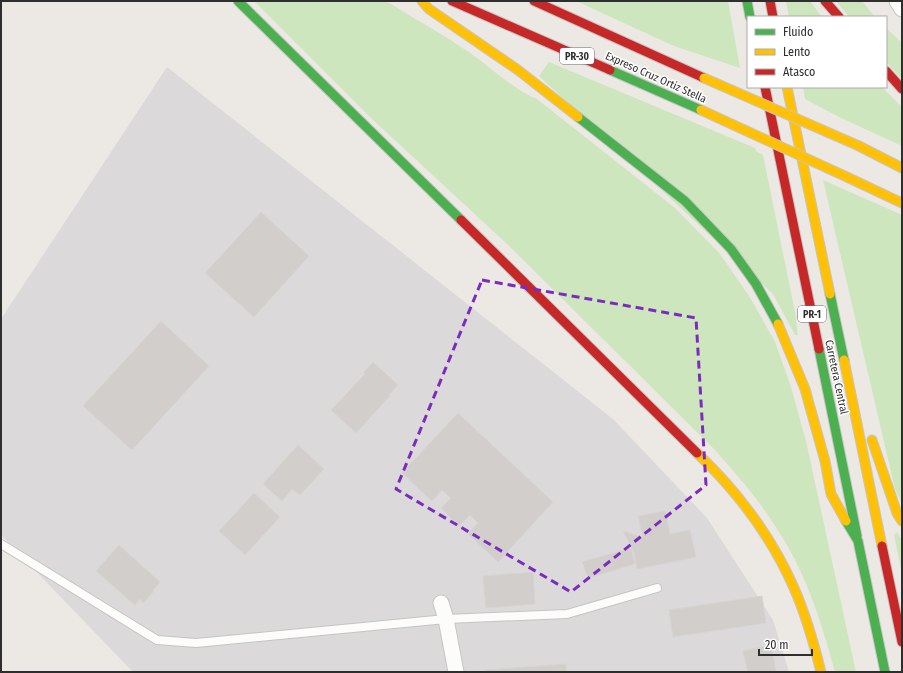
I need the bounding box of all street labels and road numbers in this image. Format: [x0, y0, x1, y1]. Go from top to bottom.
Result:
road number: PR-30 [560, 48, 594, 64]
street label: Expreso Cruz Ortiz Stella [603, 49, 708, 106]
road number: PR-1 [798, 306, 826, 322]
street label: Carretera Central [822, 339, 851, 416]

